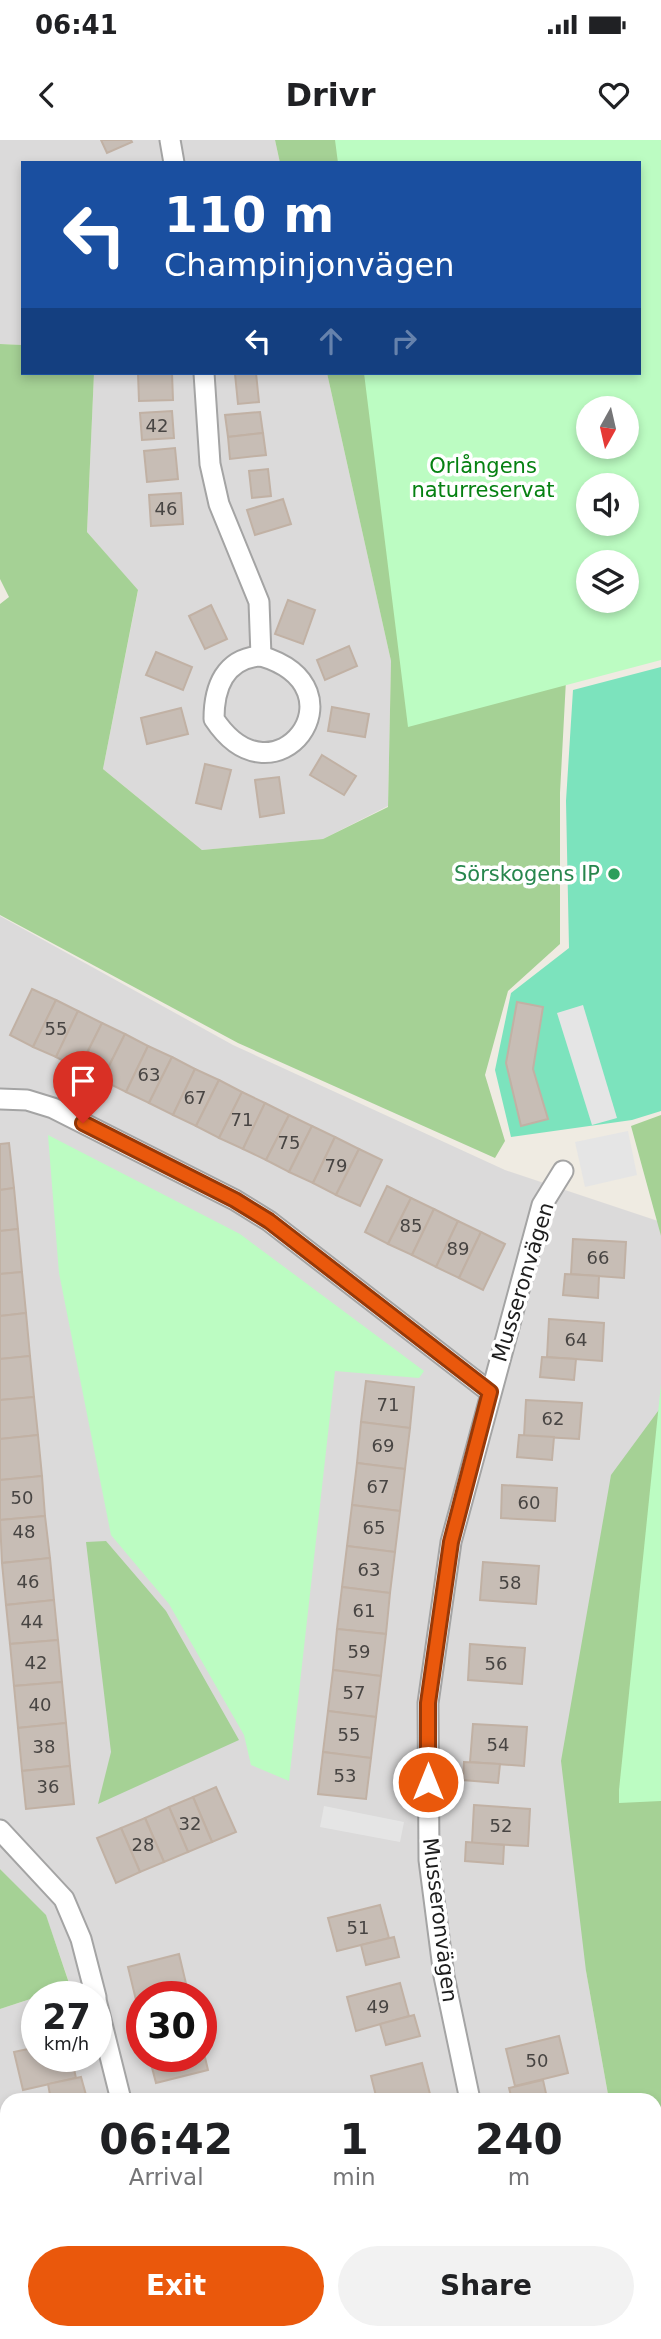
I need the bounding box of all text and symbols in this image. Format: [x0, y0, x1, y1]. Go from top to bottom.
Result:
text: 06:41 [35, 10, 118, 40]
icon: back [28, 76, 66, 114]
text: Drivr [286, 76, 375, 114]
icon: heart [595, 76, 633, 114]
text: 110 m [164, 187, 334, 244]
icon: left [49, 189, 140, 280]
text: Champinjonvägen [164, 246, 454, 284]
icon: left [239, 322, 277, 360]
icon: ahead [312, 322, 350, 360]
icon: right [385, 322, 423, 360]
north arrow [576, 396, 639, 458]
map controls [576, 396, 639, 613]
house number: 42 [146, 415, 168, 436]
park label: Orlångens naturreservat [411, 453, 555, 502]
button: sound [576, 473, 639, 536]
house number: 46 [155, 498, 177, 519]
button: layers [576, 550, 639, 613]
place label: Sörskogens IP [454, 862, 600, 886]
marker: Sörskogens IP [606, 866, 622, 882]
house number: 55 [45, 1018, 67, 1039]
pin [53, 1051, 113, 1123]
icon: arrive [64, 1062, 102, 1100]
house number: 63 [138, 1064, 160, 1085]
house number: 67 [184, 1087, 206, 1108]
house number: 71 [231, 1109, 253, 1130]
house number: 75 [278, 1132, 300, 1153]
house number: 79 [325, 1155, 347, 1176]
street label: Musseronvägen [487, 1199, 559, 1365]
house number: 85 [400, 1215, 422, 1236]
house number: 89 [447, 1238, 469, 1259]
house number: 66 [587, 1247, 609, 1268]
house number: 64 [565, 1329, 587, 1350]
house number: 71 [377, 1394, 399, 1415]
house number: 62 [542, 1408, 564, 1429]
house number: 69 [372, 1435, 394, 1456]
house number: 67 [367, 1476, 389, 1497]
house number: 50 [11, 1487, 33, 1508]
house number: 60 [518, 1492, 540, 1513]
house number: 65 [363, 1517, 385, 1538]
house number: 48 [13, 1521, 35, 1542]
house number: 63 [358, 1559, 380, 1580]
house number: 46 [17, 1571, 39, 1592]
house number: 58 [499, 1572, 521, 1593]
house number: 61 [353, 1600, 375, 1621]
house number: 44 [21, 1611, 43, 1632]
house number: 59 [348, 1641, 370, 1662]
house number: 42 [25, 1652, 47, 1673]
house number: 56 [485, 1653, 507, 1674]
house number: 57 [343, 1682, 365, 1703]
house number: 40 [29, 1694, 51, 1715]
house number: 55 [338, 1724, 360, 1745]
house number: 54 [487, 1734, 509, 1755]
house number: 38 [33, 1736, 55, 1757]
position arrow [391, 1745, 465, 1819]
house number: 53 [334, 1765, 356, 1786]
house number: 36 [37, 1776, 59, 1797]
house number: 32 [179, 1813, 201, 1834]
house number: 52 [490, 1815, 512, 1836]
house number: 28 [132, 1834, 154, 1855]
street label: Musseronvägen [418, 1836, 462, 2004]
house number: 51 [347, 1917, 369, 1938]
speed limit sign: 30 [126, 1981, 217, 2072]
house number: 49 [367, 1996, 389, 2017]
text: 27 [42, 1997, 91, 2037]
text: km/h [44, 2033, 89, 2054]
house number: 50 [526, 2050, 548, 2071]
text: 06:42 [99, 2115, 233, 2164]
text: 1 [339, 2115, 369, 2164]
text: 240 [475, 2115, 563, 2164]
text: Arrival [129, 2164, 204, 2190]
text: min [332, 2164, 376, 2190]
text: m [508, 2164, 530, 2190]
button: Exit [28, 2246, 324, 2326]
button: Share [338, 2246, 634, 2326]

